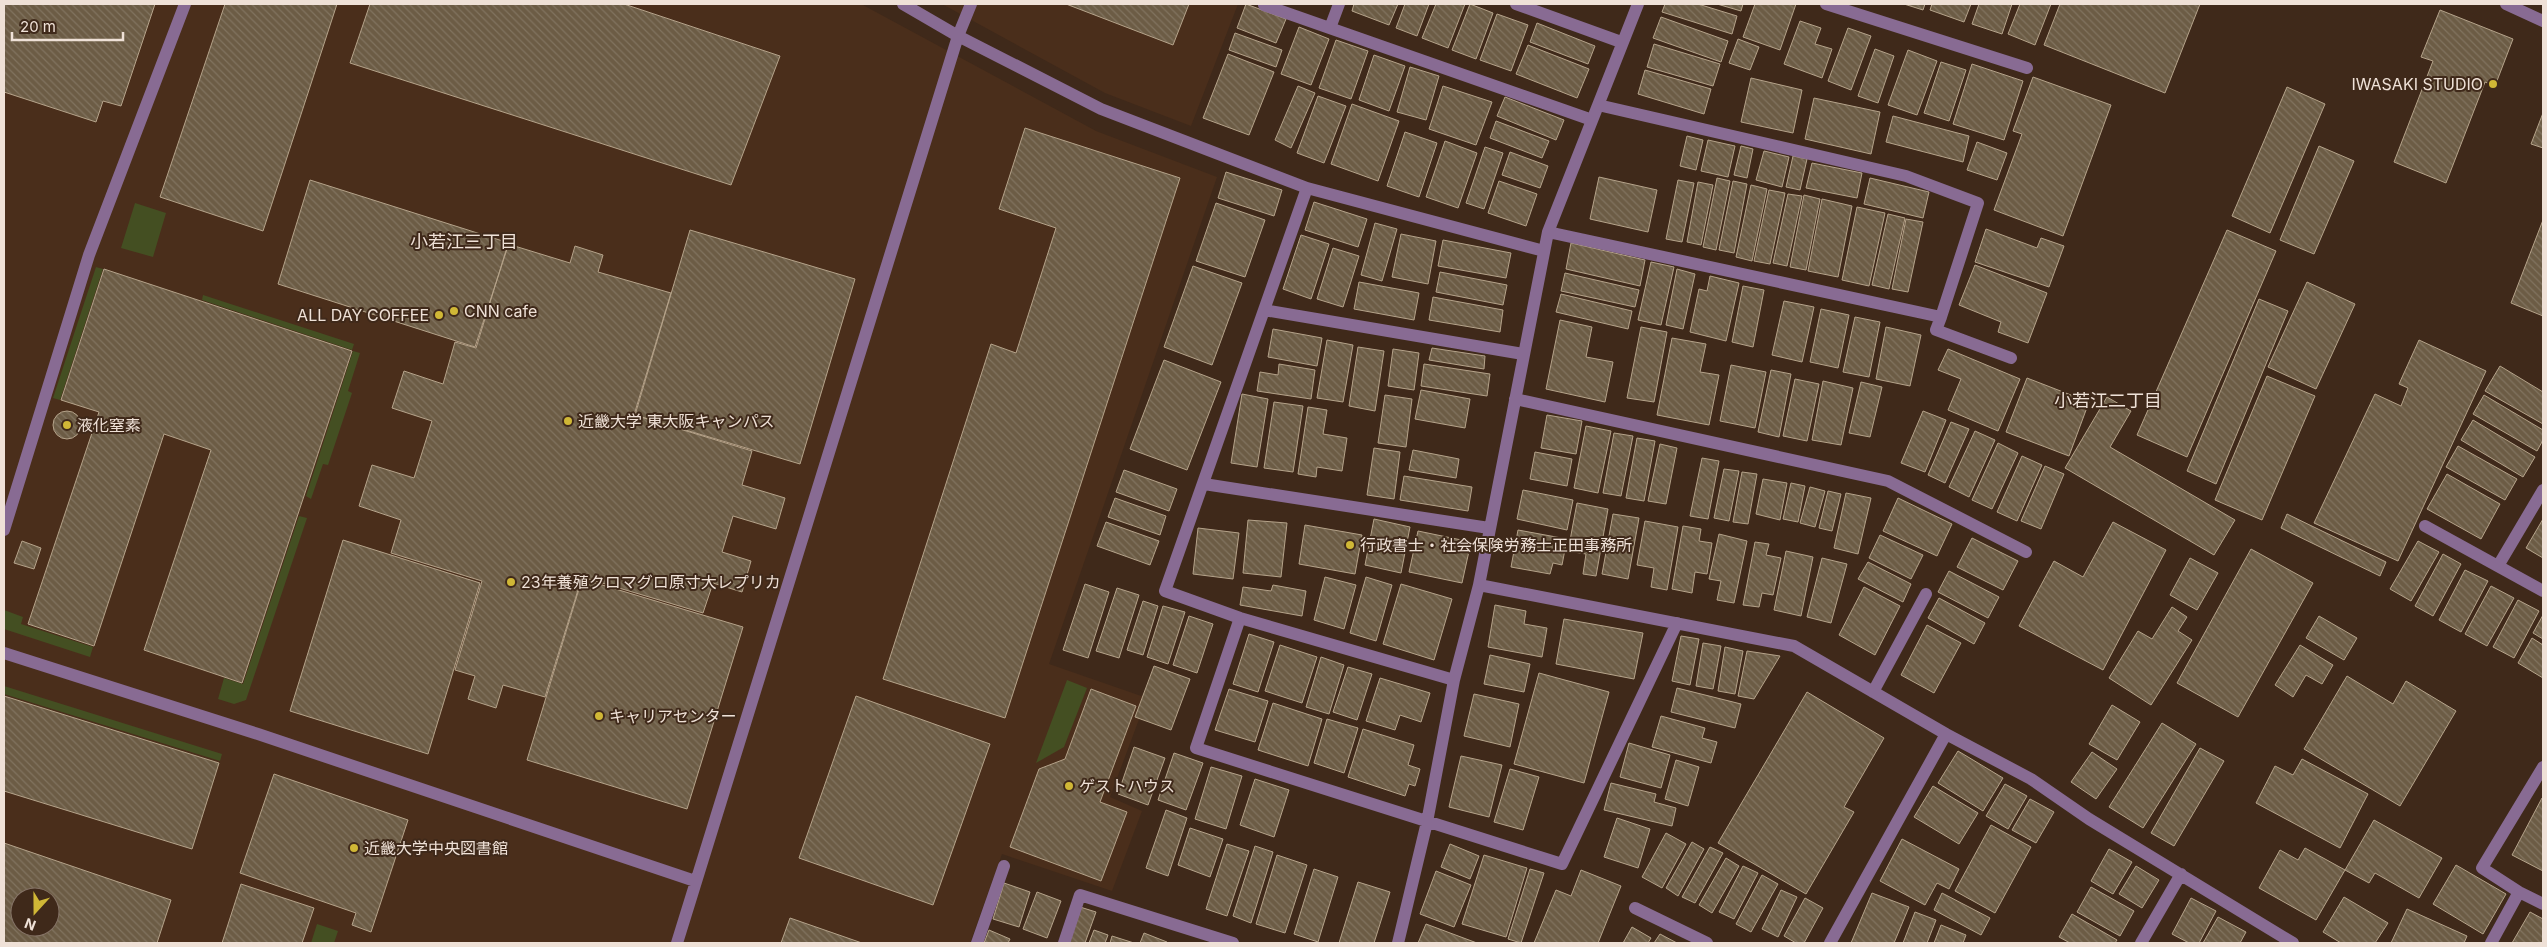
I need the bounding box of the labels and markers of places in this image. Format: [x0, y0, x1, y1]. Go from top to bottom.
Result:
place label: IWASAKI STUDIO [2351, 74, 2483, 94]
marker: IWASAKI STUDIO [2487, 78, 2499, 90]
place label: CNN cafe [464, 301, 537, 321]
place label: ALL DAY COFFEE [297, 305, 429, 325]
marker: CNN cafe [448, 305, 460, 317]
marker: ALL DAY COFFEE [433, 309, 445, 321]
place label: 近畿大学 東大阪キャンパス [578, 411, 775, 431]
place label: 液化窒素 [77, 415, 141, 435]
marker: 近畿大学 東大阪キャンパス [562, 415, 574, 427]
marker: 液化窒素 [61, 419, 73, 431]
place label: 行政書士・社会保険労務士正田事務所 [1360, 535, 1632, 555]
marker: 行政書士・社会保険労務士正田事務所 [1344, 539, 1356, 551]
place label: 23年養殖クロマグロ原寸大レプリカ [521, 572, 781, 592]
marker: 23年養殖クロマグロ原寸大レプリカ [505, 576, 517, 588]
place label: キャリアセンター [609, 706, 737, 726]
marker: キャリアセンター [593, 710, 605, 722]
place label: ゲストハウス [1079, 776, 1175, 796]
marker: ゲストハウス [1063, 780, 1075, 792]
place label: 近畿大学中央図書館 [364, 838, 508, 858]
marker: 近畿大学中央図書館 [348, 842, 360, 854]

